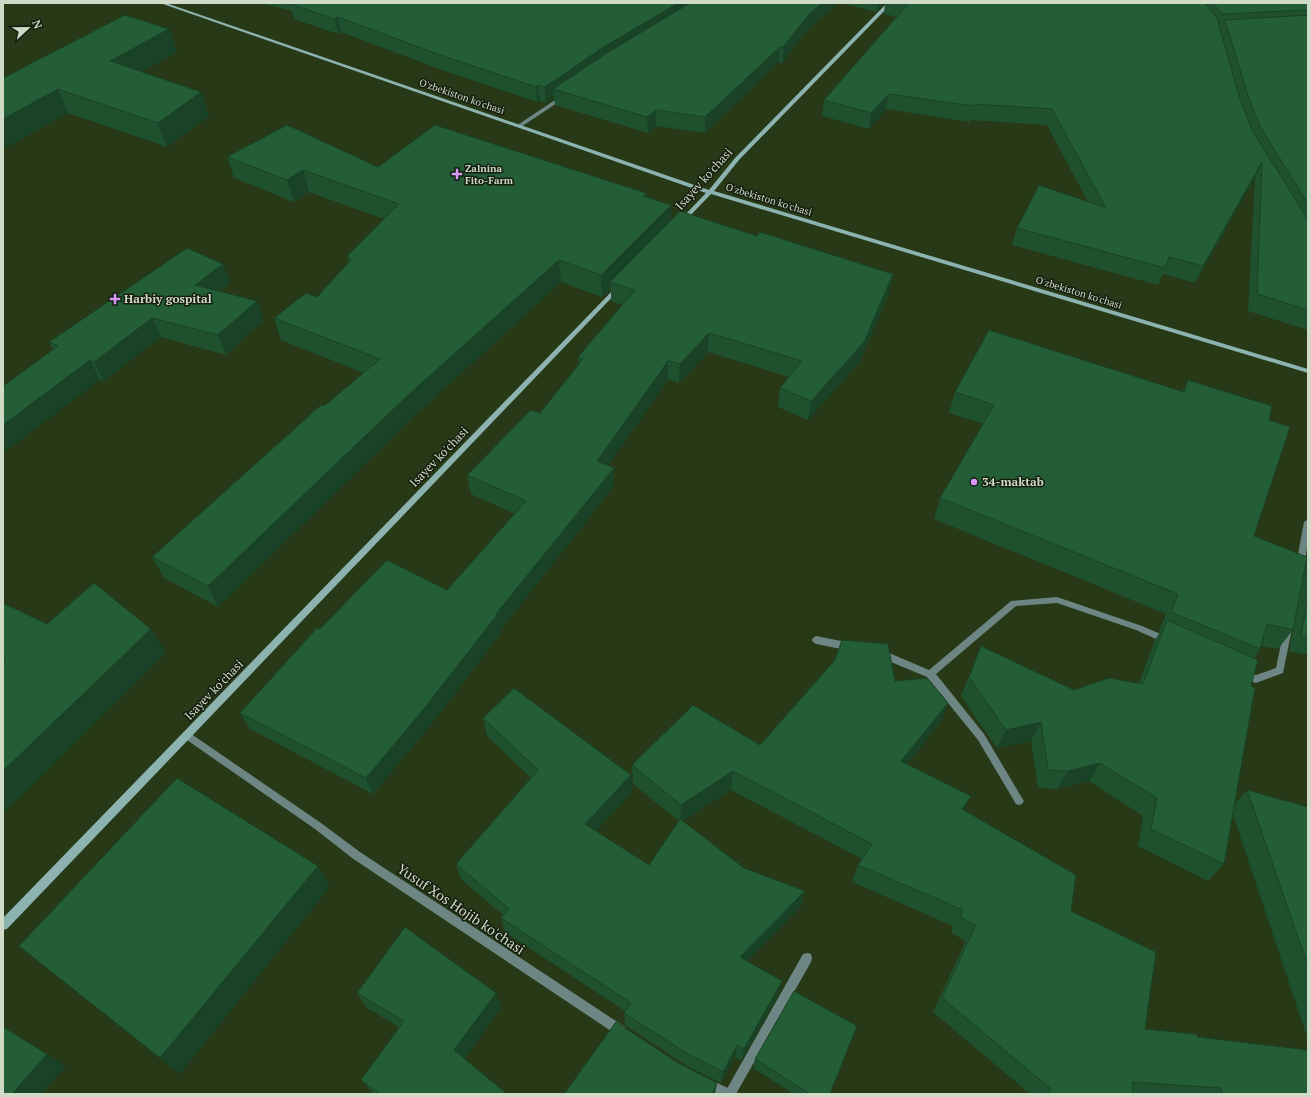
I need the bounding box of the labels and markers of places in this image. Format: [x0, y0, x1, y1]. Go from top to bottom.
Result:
place label: Zalnina Fito-Farm [465, 162, 514, 187]
marker: Zalnina Fito-Farm [452, 169, 462, 179]
place label: Harbiy gospital [124, 291, 212, 306]
marker: Harbiy gospital [109, 293, 121, 305]
place label: 34-maktab [982, 474, 1044, 489]
marker: 34-maktab [969, 477, 979, 487]

